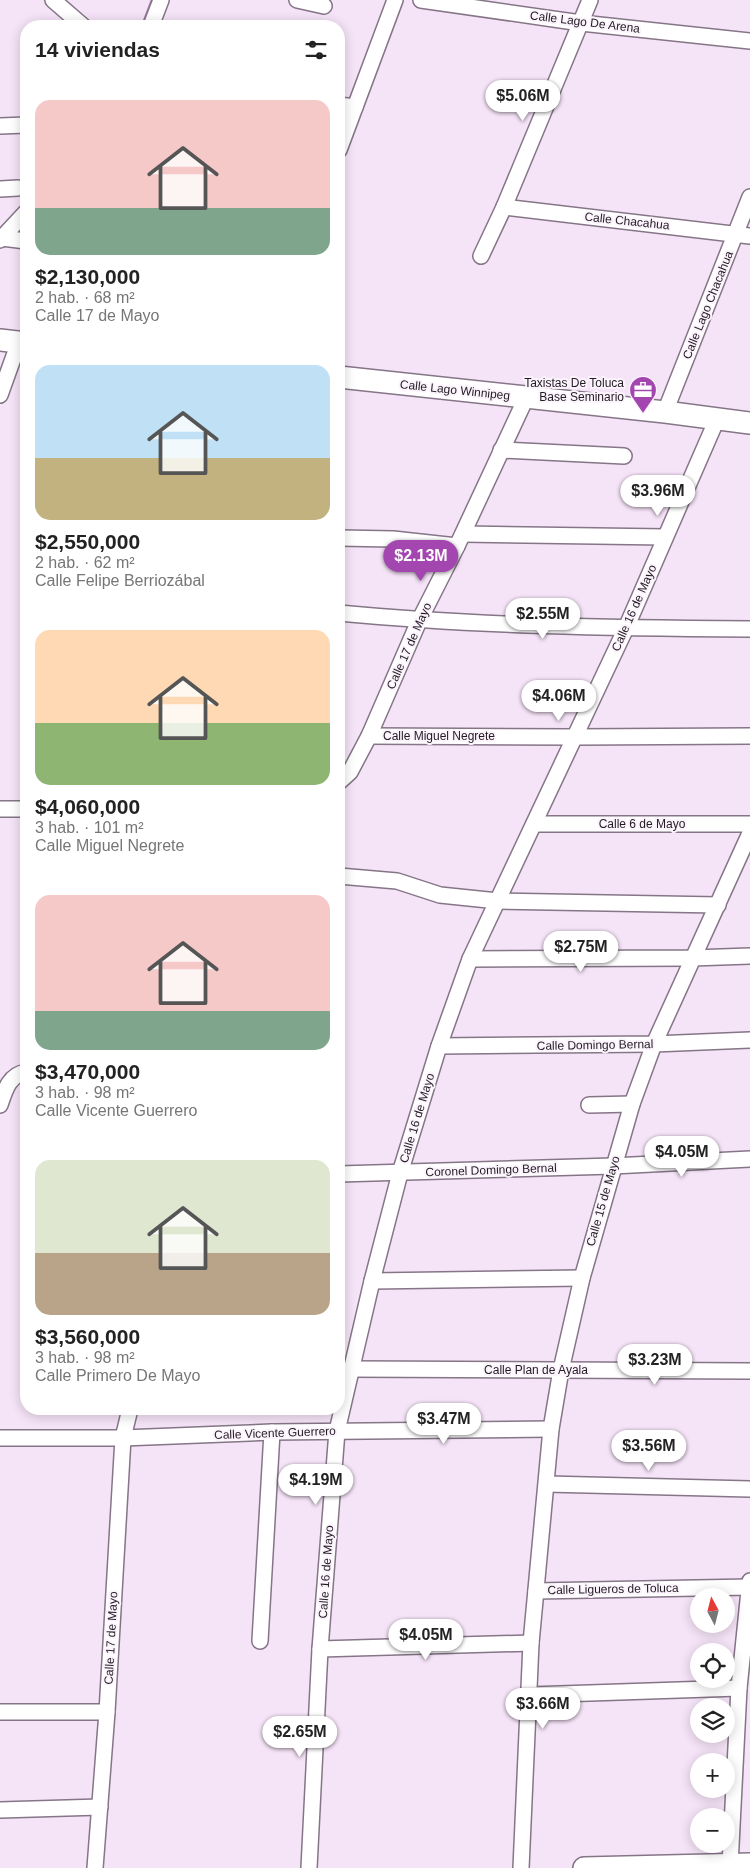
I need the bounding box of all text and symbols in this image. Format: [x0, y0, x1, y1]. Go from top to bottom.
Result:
street label: Calle Lago De Arena [529, 8, 641, 36]
icon: filters [302, 36, 330, 64]
text: 14 viviendas [35, 38, 160, 61]
pin: $5.06M [482, 80, 564, 122]
text: $5.06M [496, 87, 550, 104]
icon: home [138, 133, 228, 223]
street label: Calle Chacahua [584, 210, 671, 232]
street label: Calle Lago Chacahua [680, 249, 736, 361]
text: $2,130,000 [35, 265, 140, 288]
text: 2 hab. · 68 m² [35, 289, 135, 306]
text: Calle 17 de Mayo [35, 307, 160, 324]
office icon: Taxistas De Toluca Base Seminario [628, 375, 658, 414]
place label: Taxistas De Toluca Base Seminario [524, 376, 624, 404]
street label: Calle Lago Winnipeg [399, 377, 511, 403]
icon: home [138, 398, 228, 488]
pin: $3.96M [617, 474, 699, 517]
text: $3.96M [631, 482, 685, 499]
text: $2,550,000 [35, 530, 140, 553]
pin: $2.13M [380, 540, 462, 582]
text: $2.13M [394, 547, 448, 564]
text: 2 hab. · 62 m² [35, 554, 135, 571]
street label: Calle 16 de Mayo [609, 562, 660, 654]
text: Calle Felipe Berriozábal [35, 572, 205, 589]
pin: $2.55M [502, 598, 584, 640]
street label: Calle 17 de Mayo [384, 600, 435, 692]
text: $2.55M [516, 605, 570, 622]
icon: home [138, 663, 228, 753]
pin: $4.06M [518, 680, 600, 722]
text: $4.06M [532, 687, 586, 704]
street label: Calle Miguel Negrete [383, 729, 495, 743]
text: $4,060,000 [35, 795, 140, 818]
street label: Calle 6 de Mayo [599, 817, 686, 831]
text: 3 hab. · 101 m² [35, 819, 144, 836]
text: Calle Miguel Negrete [35, 837, 184, 854]
icon: home [138, 928, 228, 1018]
pin: $2.75M [540, 930, 622, 973]
text: $2.75M [554, 938, 608, 955]
street label: Calle Domingo Bernal [537, 1037, 653, 1053]
text: $3,470,000 [35, 1060, 140, 1083]
street label: Calle 16 de Mayo [397, 1071, 437, 1165]
text: 3 hab. · 98 m² [35, 1084, 135, 1101]
text: Calle Vicente Guerrero [35, 1102, 197, 1119]
pin: $4.05M [641, 1136, 723, 1178]
text: $4.05M [655, 1143, 709, 1160]
street label: Calle 15 de Mayo [583, 1154, 623, 1248]
street label: Coronel Domingo Bernal [425, 1161, 557, 1179]
icon: home [138, 1193, 228, 1283]
text: $3,560,000 [35, 1325, 140, 1348]
pin: $3.23M [614, 1344, 696, 1386]
text: 3 hab. · 98 m² [35, 1349, 135, 1366]
text: $3.23M [628, 1351, 682, 1368]
street label: Calle Plan de Ayala [484, 1363, 588, 1377]
text: Calle Primero De Mayo [35, 1367, 200, 1384]
pin: $3.47M [403, 1402, 485, 1445]
text: $3.47M [417, 1410, 471, 1427]
street label: Calle Vicente Guerrero [214, 1424, 336, 1442]
pin: $3.56M [608, 1430, 690, 1472]
text: $3.56M [622, 1437, 676, 1454]
pin: $4.19M [275, 1464, 357, 1506]
text: $4.19M [289, 1471, 343, 1488]
street label: Calle 16 de Mayo [316, 1525, 336, 1619]
street label: Calle Ligueros de Toluca [547, 1581, 679, 1597]
north arrow [690, 1588, 735, 1632]
map controls [690, 1588, 735, 1853]
street label: Calle 17 de Mayo [102, 1591, 120, 1685]
pin: $4.05M [385, 1618, 467, 1661]
text: $4.05M [399, 1626, 453, 1643]
button: locate [690, 1643, 735, 1688]
pin: $3.66M [502, 1688, 584, 1730]
text: $3.66M [516, 1695, 570, 1712]
button: layers [690, 1698, 735, 1743]
pin: $2.65M [259, 1716, 341, 1758]
text: $2.65M [273, 1723, 327, 1740]
button: + [690, 1753, 735, 1798]
button: − [690, 1808, 735, 1853]

